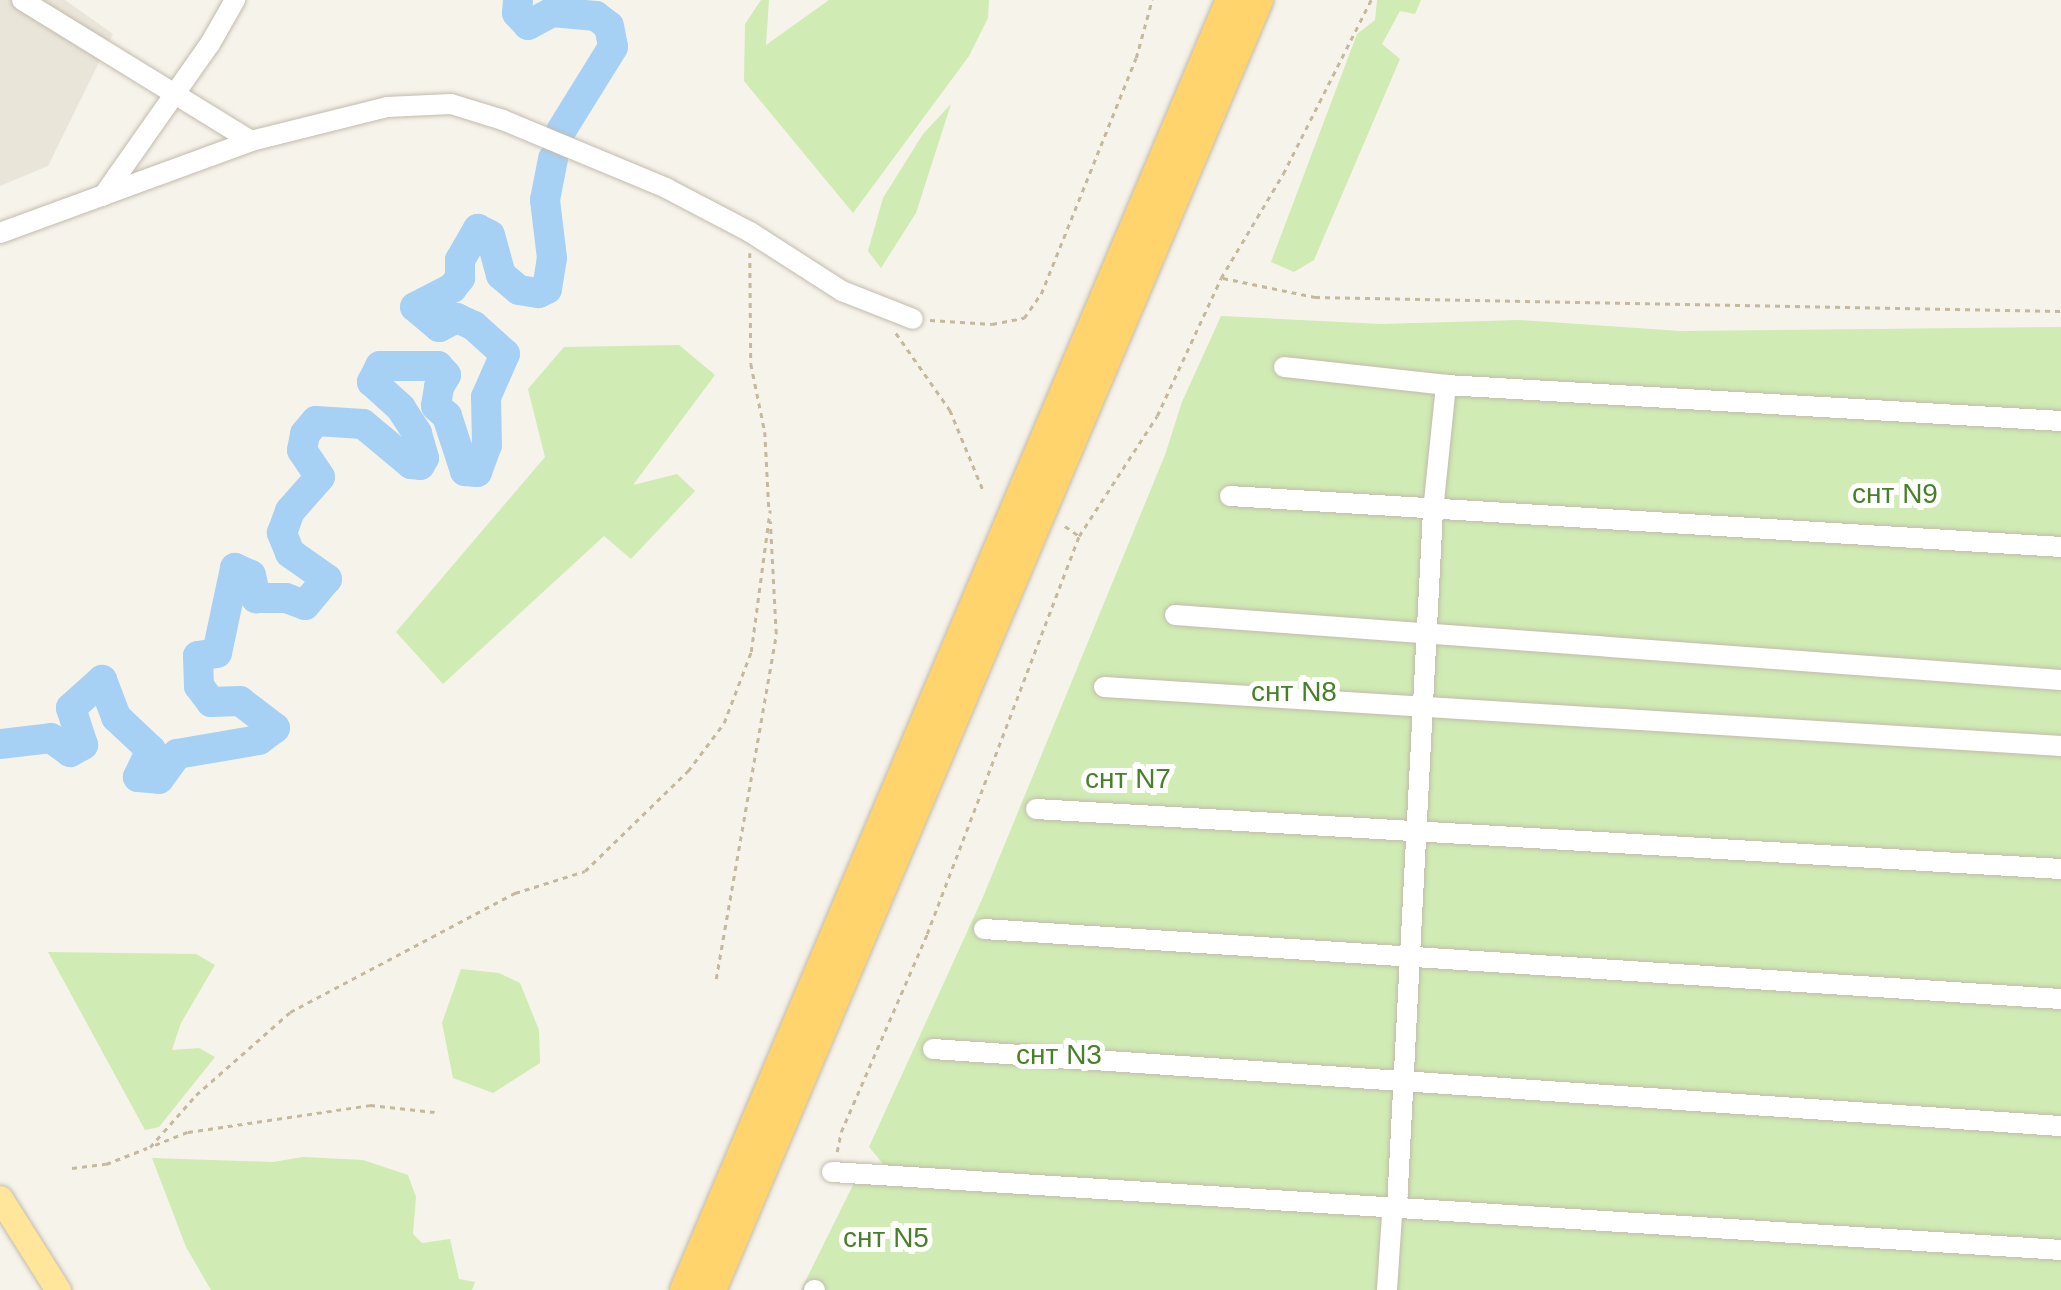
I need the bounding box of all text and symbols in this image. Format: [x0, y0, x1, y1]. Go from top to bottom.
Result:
park label: снт N9 [1852, 477, 1938, 511]
park label: снт N8 [1251, 675, 1337, 709]
park label: снт N7 [1085, 762, 1171, 796]
park label: снт N3 [1016, 1038, 1102, 1072]
park label: снт N5 [843, 1221, 929, 1255]

